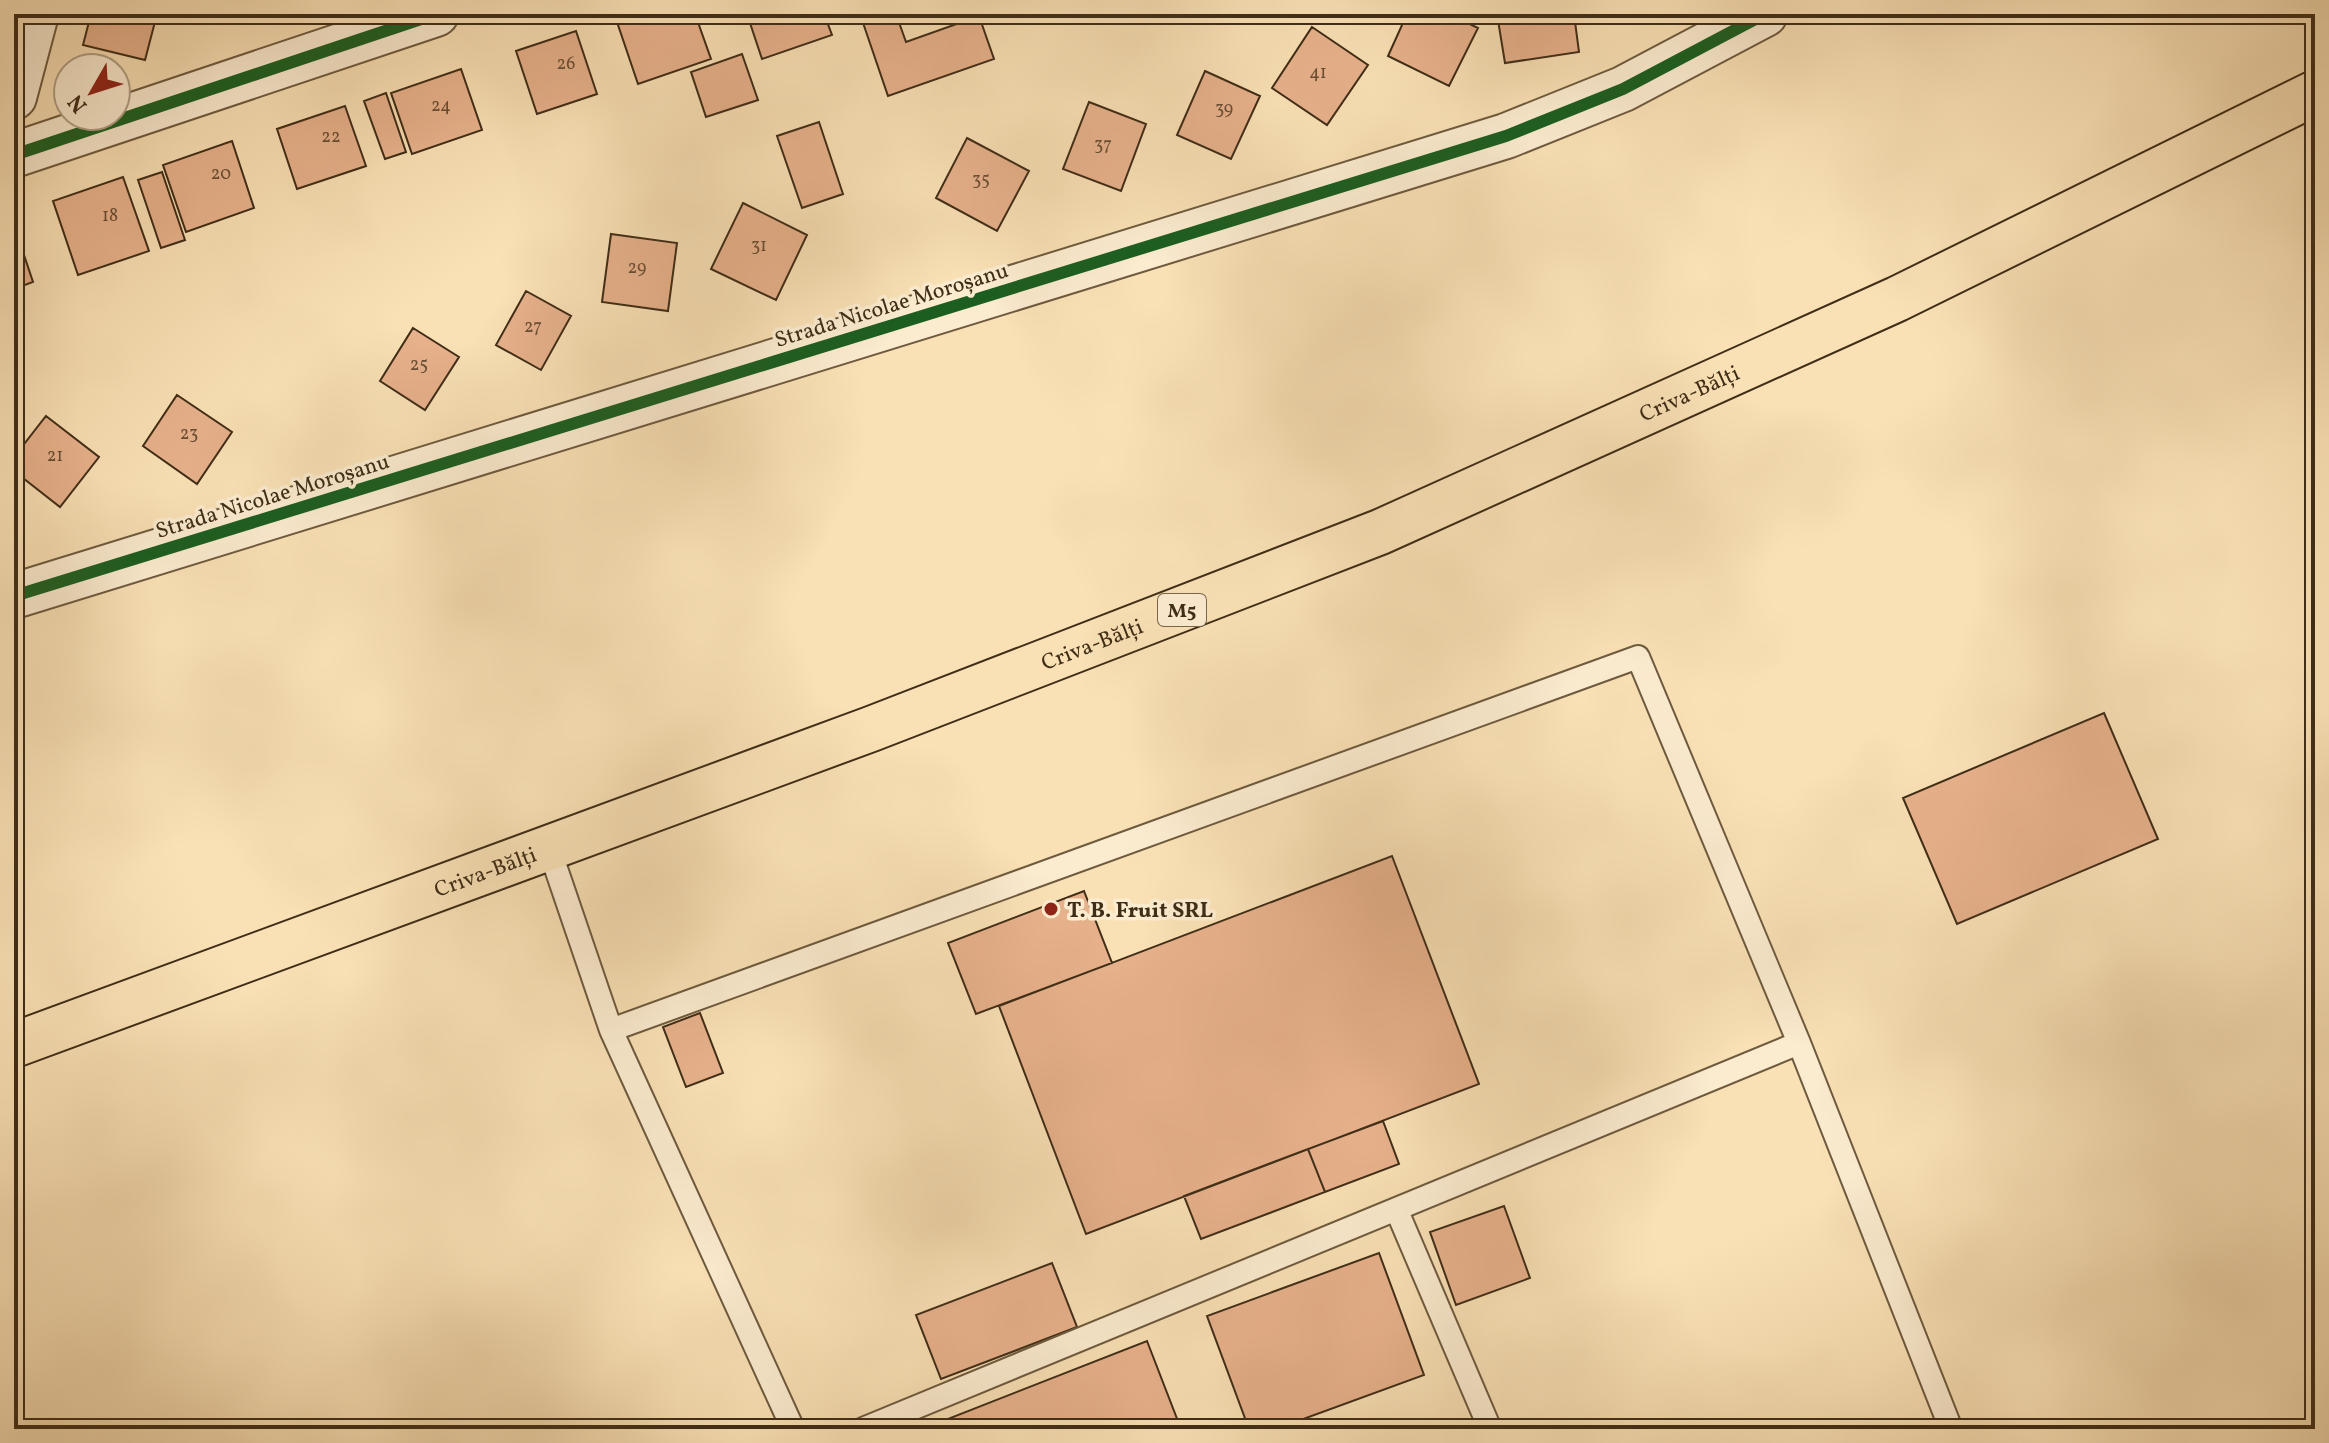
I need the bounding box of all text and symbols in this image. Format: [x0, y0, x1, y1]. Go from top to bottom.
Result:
north arrow [52, 52, 132, 132]
house number: 26 [557, 52, 575, 77]
house number: 41 [1309, 61, 1327, 86]
text: N [61, 87, 95, 119]
house number: 24 [431, 94, 451, 119]
house number: 39 [1215, 97, 1233, 122]
house number: 22 [321, 125, 341, 150]
house number: 37 [1094, 133, 1112, 158]
house number: 20 [211, 162, 231, 187]
house number: 35 [972, 168, 990, 193]
house number: 18 [102, 204, 118, 229]
house number: 31 [751, 234, 767, 259]
house number: 29 [628, 256, 646, 281]
street label: Strada Nicolae Moroșanu [771, 256, 1012, 357]
house number: 27 [524, 315, 542, 340]
house number: 25 [410, 353, 428, 378]
street label: Criva-Bălți [1635, 359, 1745, 431]
house number: 23 [180, 422, 198, 447]
house number: 21 [47, 444, 63, 469]
street label: Strada Nicolae Moroșanu [152, 447, 393, 548]
road number: M5 [1158, 594, 1206, 626]
street label: Criva-Bălți [1037, 612, 1148, 680]
street label: Criva-Bălți [430, 841, 541, 907]
place label: T. B. Fruit SRL [1067, 896, 1213, 927]
marker: T. B. Fruit SRL [1042, 900, 1060, 918]

